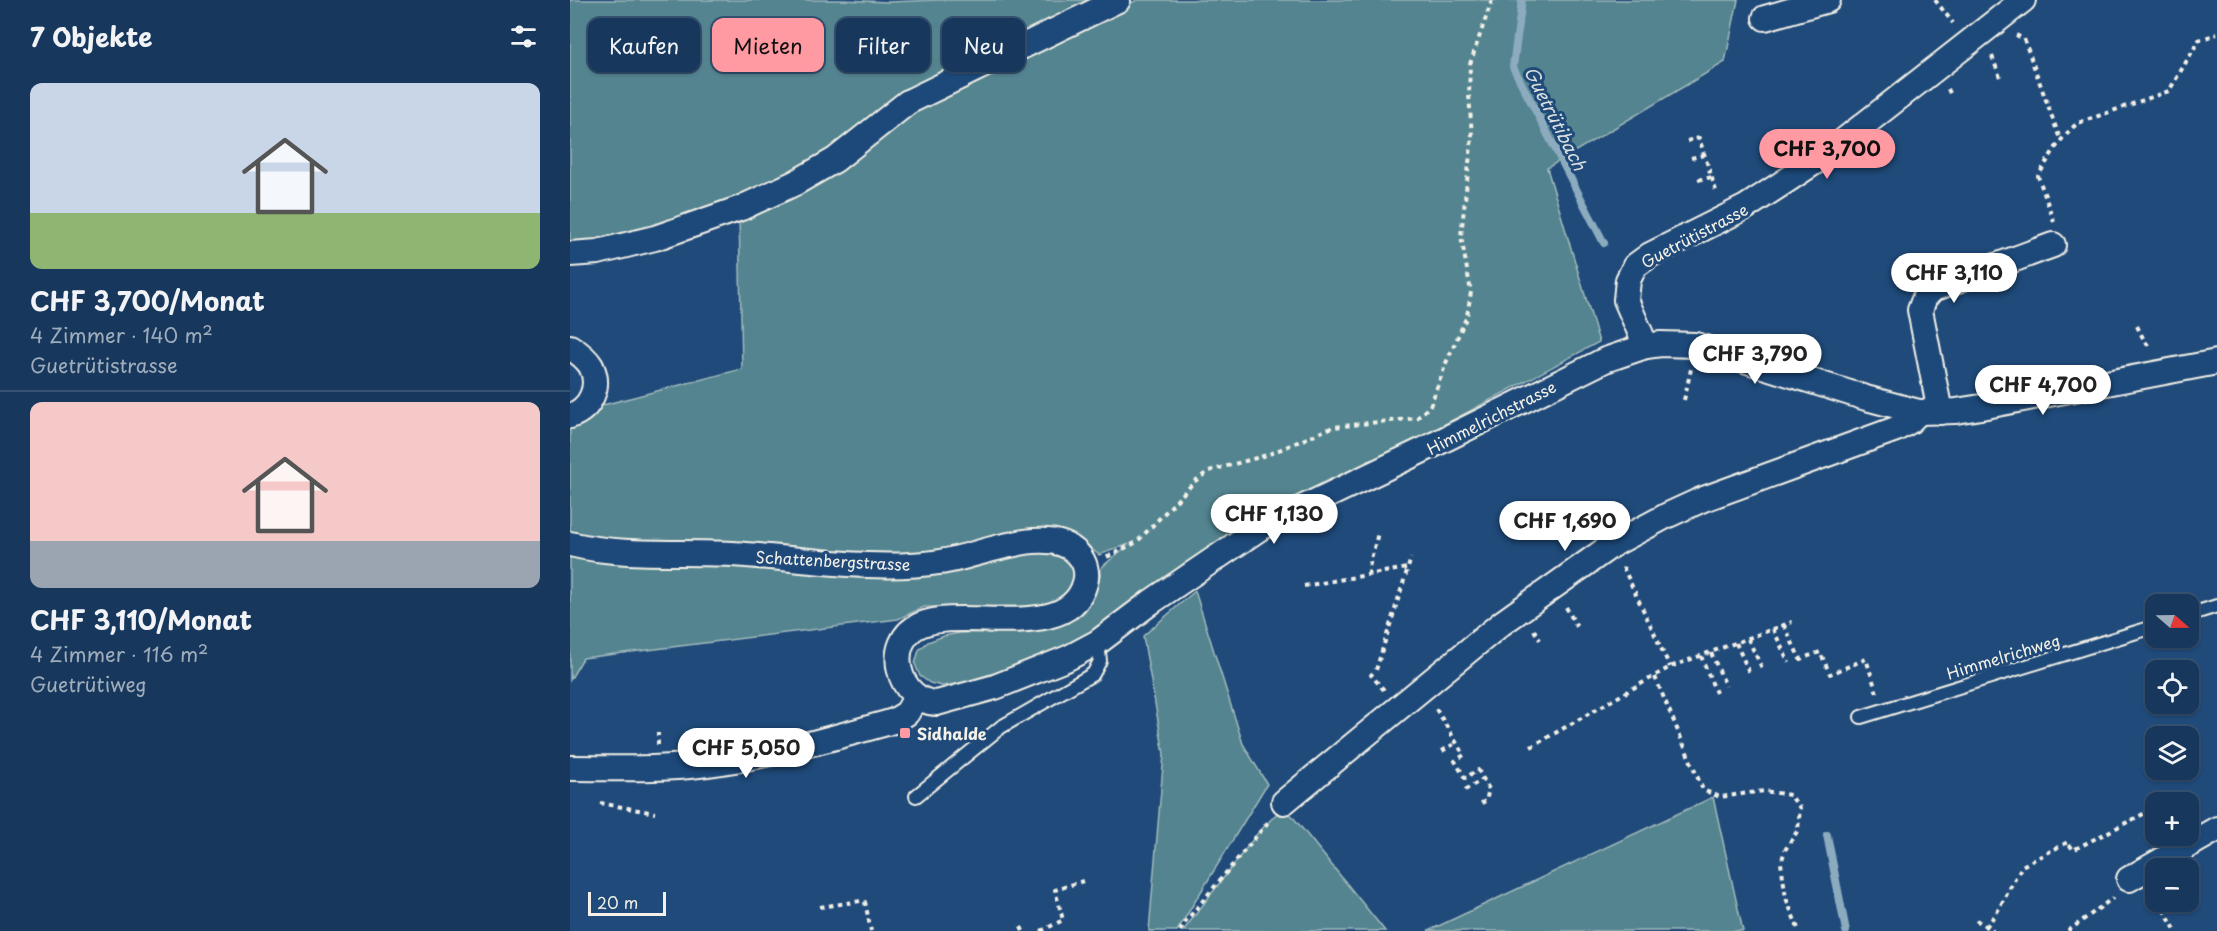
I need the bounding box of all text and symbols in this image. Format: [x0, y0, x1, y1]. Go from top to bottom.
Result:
text: 7 Objekte [30, 17, 152, 56]
chip: Kaufen [588, 18, 700, 72]
chip: Mieten [712, 18, 824, 72]
chip: Filter [836, 18, 930, 72]
chip: Neu [942, 18, 1025, 72]
icon: filters [507, 20, 540, 53]
water label: Guetrütibach [1518, 61, 1594, 175]
icon: home [231, 122, 339, 230]
pin: CHF 3,700 [1758, 129, 1896, 180]
text: CHF 3,700 [1773, 133, 1881, 163]
street label: Guetrütistrasse [1636, 197, 1752, 273]
pin: CHF 3,110 [1885, 253, 2023, 304]
text: CHF 3,110 [1905, 257, 2003, 287]
text: CHF 3,700/Monat [30, 281, 265, 320]
text: 4 Zimmer · 140 m² [30, 320, 213, 350]
pin: CHF 3,790 [1686, 334, 1824, 385]
text: CHF 3,790 [1703, 338, 1807, 368]
text: Guetrütistrasse [30, 350, 178, 380]
pin: CHF 4,700 [1974, 365, 2112, 416]
text: CHF 4,700 [1989, 369, 2097, 399]
street label: Himmelrichstrasse [1422, 374, 1560, 460]
icon: home [231, 441, 339, 549]
pin: CHF 1,130 [1205, 494, 1343, 545]
text: CHF 1,130 [1225, 498, 1323, 528]
pin: CHF 1,690 [1496, 501, 1634, 552]
text: CHF 1,690 [1513, 505, 1617, 535]
street label: Schattenbergstrasse [755, 544, 911, 576]
north arrow [2145, 594, 2199, 648]
map controls [2145, 594, 2199, 912]
text: CHF 3,110/Monat [30, 600, 252, 639]
street label: Himmelrichweg [1943, 627, 2063, 685]
text: 4 Zimmer · 116 m² [30, 639, 208, 669]
button: locate [2145, 660, 2199, 714]
text: Guetrütiweg [30, 669, 147, 699]
place label: Sidhalde [917, 721, 987, 745]
marker: Sidhalde [898, 726, 912, 740]
button: layers [2145, 726, 2199, 780]
pin: CHF 5,050 [677, 728, 815, 779]
text: CHF 5,050 [692, 732, 800, 762]
button: + [2145, 792, 2199, 846]
button: − [2145, 858, 2199, 912]
scale bar [588, 889, 666, 916]
text: 20 m [597, 890, 638, 914]

